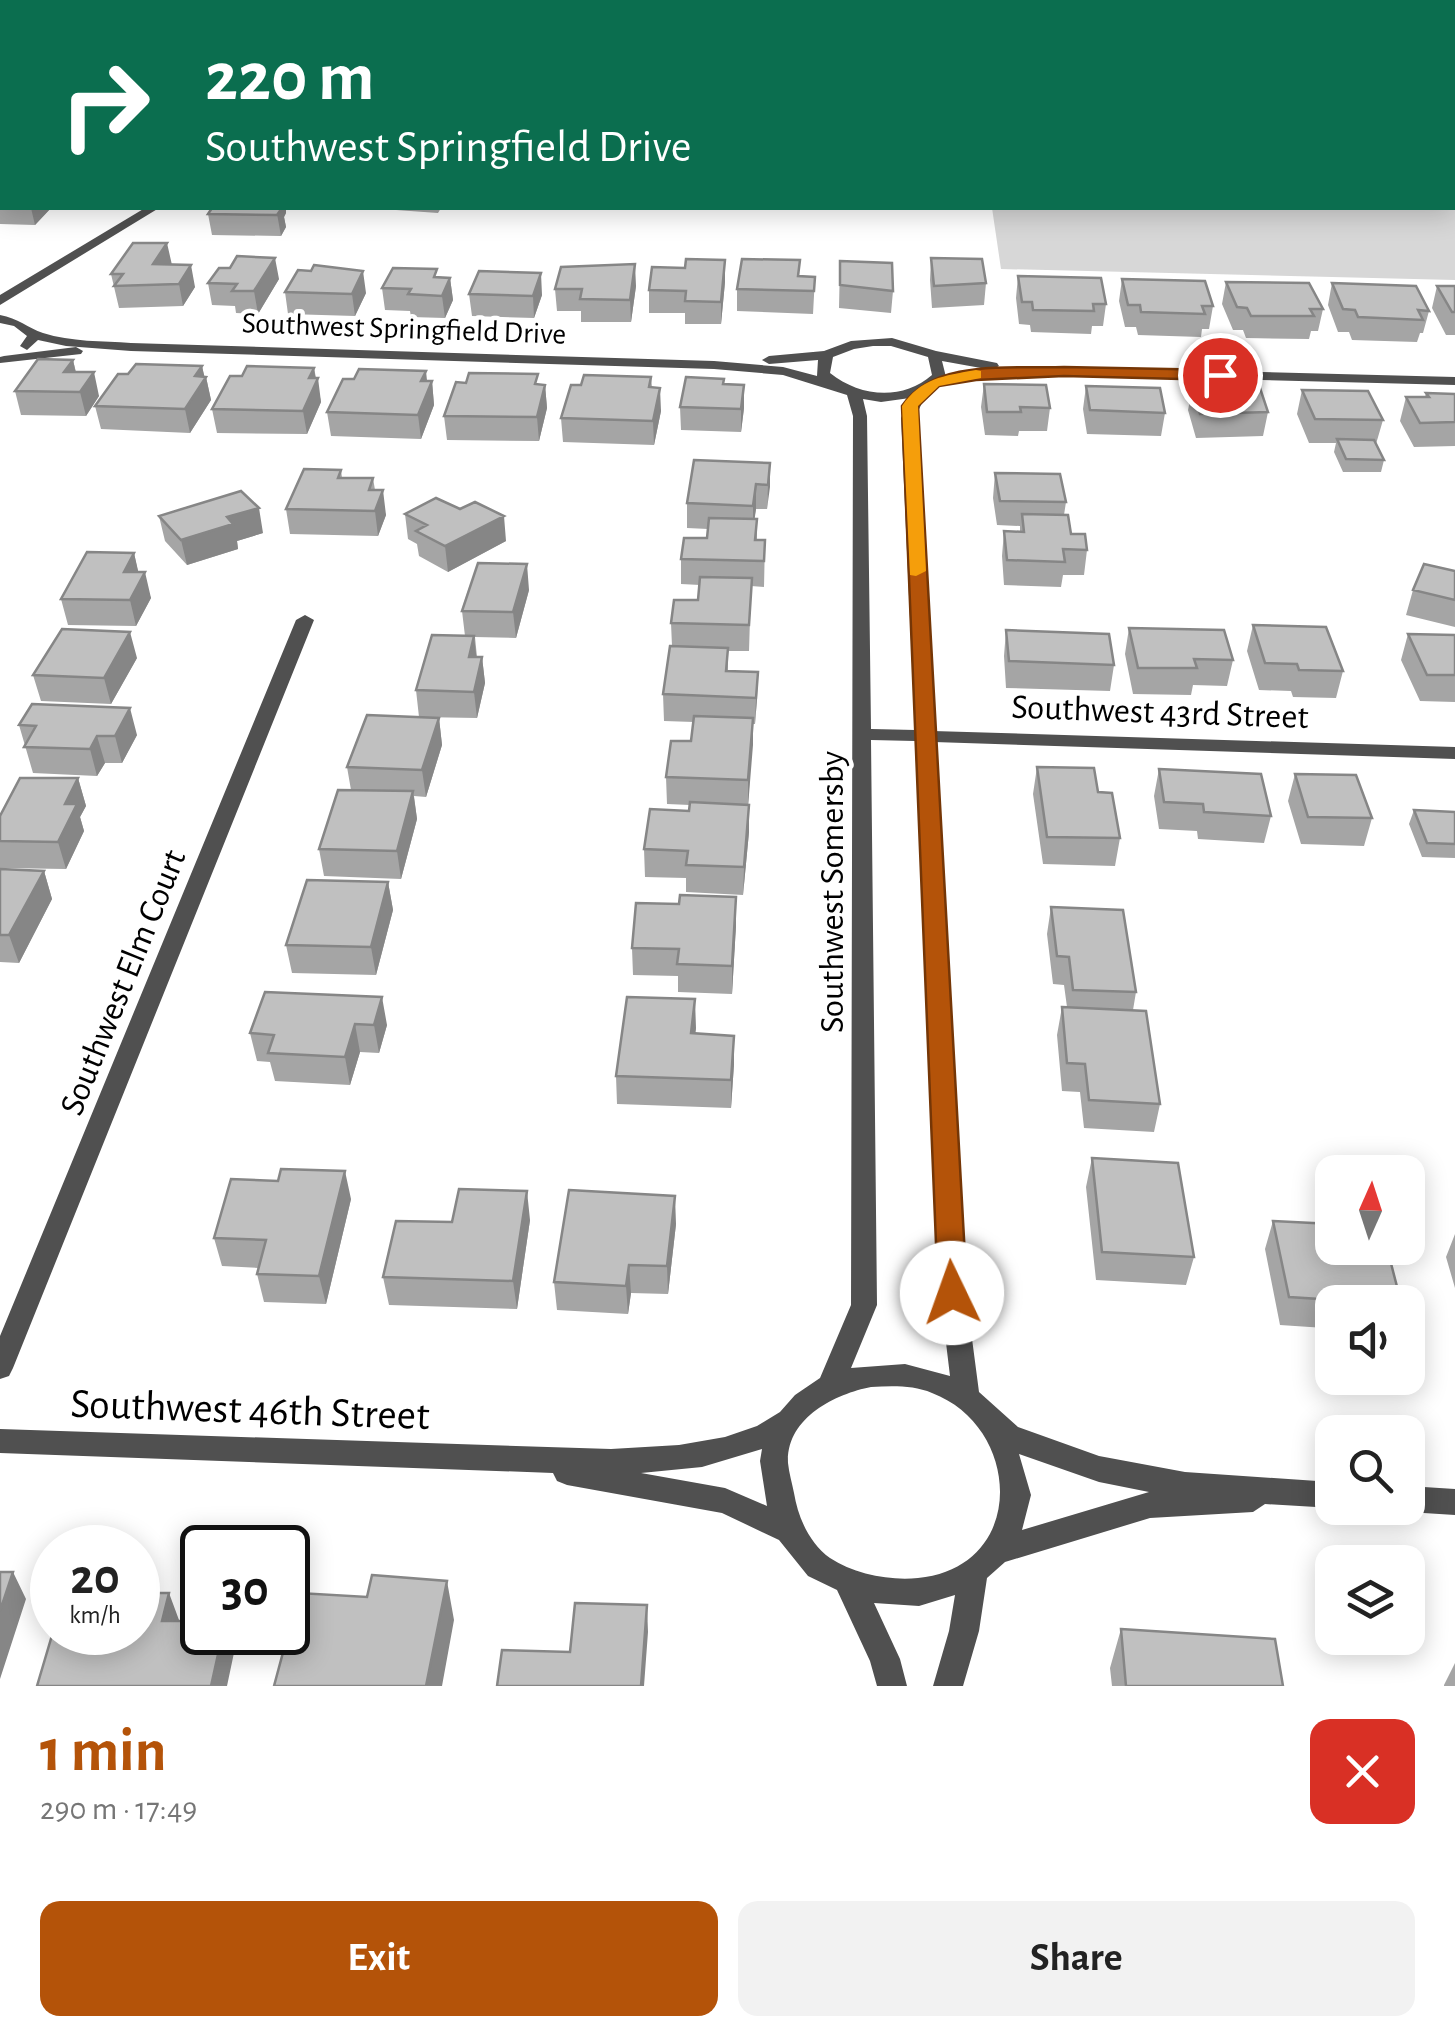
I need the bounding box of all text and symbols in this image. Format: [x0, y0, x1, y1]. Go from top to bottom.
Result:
icon: right [40, 40, 170, 170]
text: 220 m [205, 43, 374, 113]
text: Southwest Springfield Drive [205, 125, 692, 170]
street label: Southwest Springfield Drive [241, 308, 567, 350]
pin [1178, 333, 1263, 418]
icon: arrive [1193, 348, 1248, 403]
street label: Southwest 43rd Street [1011, 690, 1309, 735]
street label: Southwest Somersby [815, 751, 850, 1033]
street label: Southwest Elm Court [54, 845, 193, 1120]
north arrow [1315, 1155, 1425, 1265]
map controls [1315, 1155, 1425, 1655]
position arrow [900, 1241, 1004, 1345]
button: sound [1315, 1285, 1425, 1395]
street label: Southwest 46th Street [70, 1383, 430, 1437]
button: search [1315, 1415, 1425, 1525]
speed limit sign: 30 [180, 1525, 310, 1655]
button: layers [1315, 1545, 1425, 1655]
text: 20 [70, 1553, 120, 1603]
text: km/h [69, 1603, 121, 1628]
button: close [1310, 1719, 1415, 1824]
text: 1 min [40, 1722, 166, 1782]
text: 290 m · 17:49 [40, 1793, 197, 1825]
button: Exit [40, 1901, 718, 2016]
button: Share [738, 1901, 1415, 2016]

